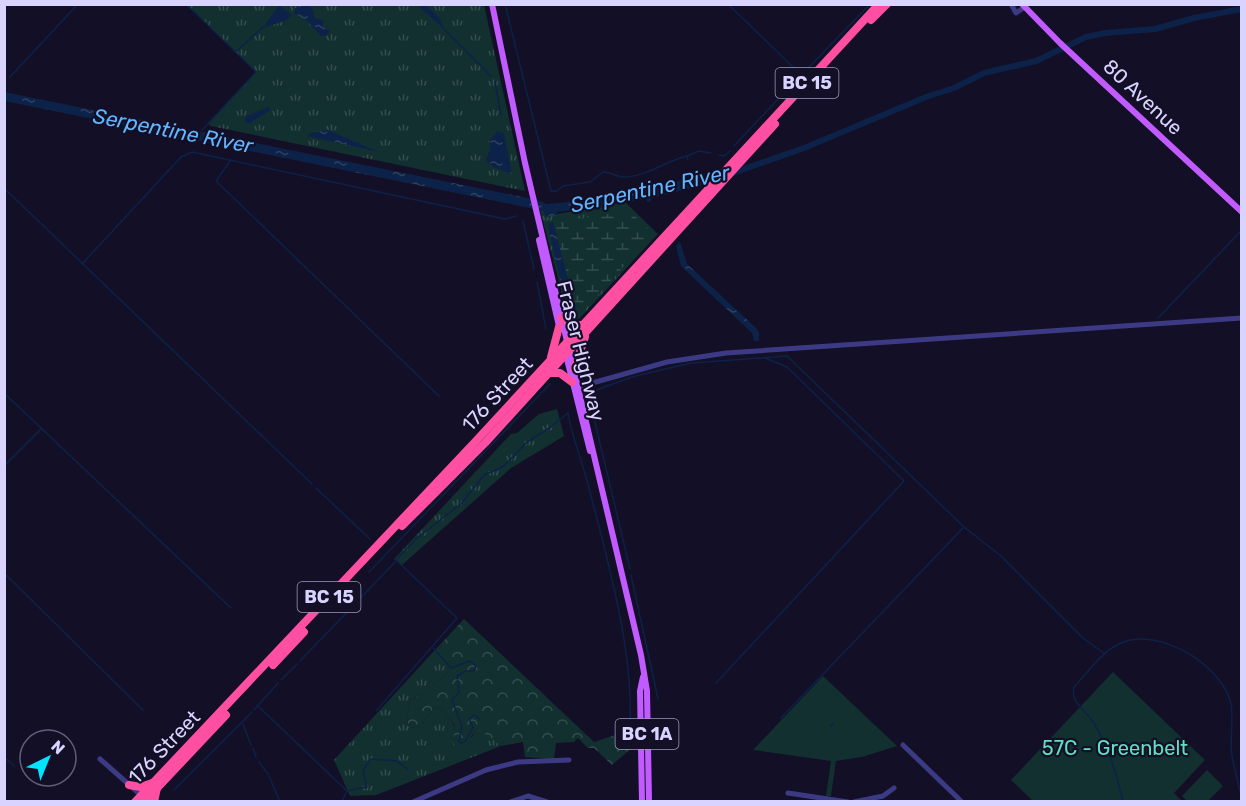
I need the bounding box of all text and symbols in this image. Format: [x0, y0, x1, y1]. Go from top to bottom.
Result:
street label: 80 Avenue [1098, 54, 1188, 140]
road number: BC 15 [776, 68, 838, 98]
water label: Serpentine River [91, 103, 256, 158]
water label: Serpentine River [568, 159, 733, 218]
street label: Fraser Highway [552, 278, 610, 424]
street label: 176 Street [457, 352, 538, 436]
road number: BC 15 [298, 582, 360, 612]
street label: 176 Street [123, 705, 205, 789]
road number: BC 1A [616, 719, 678, 749]
north arrow [18, 728, 78, 788]
park label: 57C - Greenbelt [1042, 736, 1188, 760]
text: N [47, 737, 69, 758]

